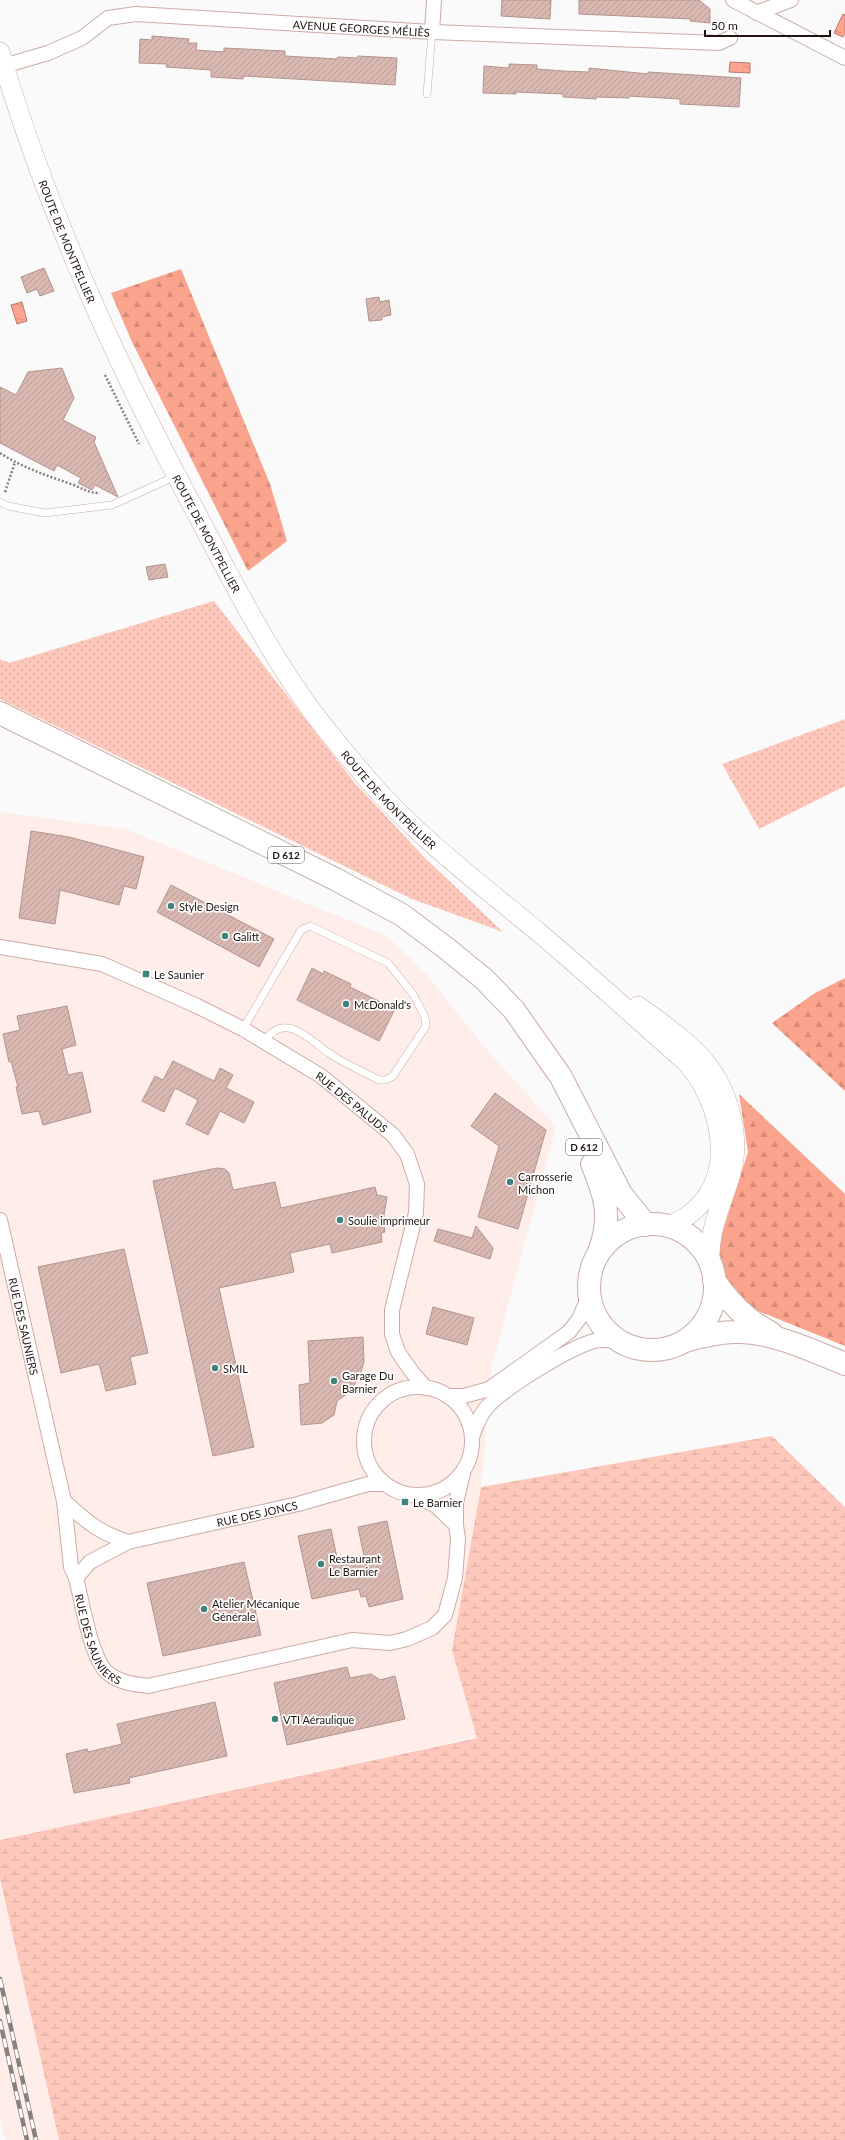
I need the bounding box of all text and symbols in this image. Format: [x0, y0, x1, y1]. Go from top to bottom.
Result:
scale bar [705, 12, 830, 38]
street label: AVENUE GEORGES MÉLIÈS [293, 17, 430, 38]
text: 50 m [711, 18, 738, 33]
street label: ROUTE DE MONTPELLIER [37, 178, 99, 305]
street label: ROUTE DE MONTPELLIER [171, 472, 244, 595]
street label: ROUTE DE MONTPELLIER [339, 747, 439, 851]
road number: D 612 [268, 847, 304, 863]
place label: Style Design [179, 900, 239, 913]
marker: Style Design [166, 901, 176, 911]
place label: Galitt [233, 930, 260, 943]
marker: Galitt [220, 931, 230, 941]
place label: Le Saunier [154, 968, 204, 981]
marker: Le Saunier [141, 969, 151, 979]
place label: McDonald's [354, 998, 411, 1011]
marker: McDonald's [341, 999, 351, 1009]
street label: RUE DES PALUDS [314, 1068, 391, 1135]
road number: D 612 [566, 1139, 602, 1155]
place label: Carrosserie Michon [518, 1170, 573, 1196]
marker: Carrosserie Michon [505, 1177, 515, 1187]
place label: Soulie imprimeur [348, 1214, 430, 1227]
marker: Soulie imprimeur [335, 1215, 345, 1225]
street label: RUE DES SAUNIERS [7, 1276, 42, 1376]
place label: SMIL [223, 1362, 248, 1375]
marker: SMIL [210, 1363, 220, 1373]
place label: Garage Du Barnier [342, 1369, 394, 1395]
marker: Garage Du Barnier [329, 1376, 339, 1386]
place label: Le Barnier [413, 1496, 462, 1509]
marker: Le Barnier [400, 1497, 410, 1507]
street label: RUE DES JONCS [215, 1498, 299, 1529]
place label: Restaurant Le Barnier [329, 1552, 381, 1578]
marker: Restaurant Le Barnier [316, 1559, 326, 1569]
street label: RUE DES SAUNIERS [73, 1593, 123, 1686]
place label: Atelier Mécanique Générale [212, 1597, 300, 1623]
marker: Atelier Mécanique Générale [199, 1604, 209, 1614]
place label: VTI Aéraulique [283, 1713, 355, 1726]
marker: VTI Aéraulique [270, 1714, 280, 1724]

